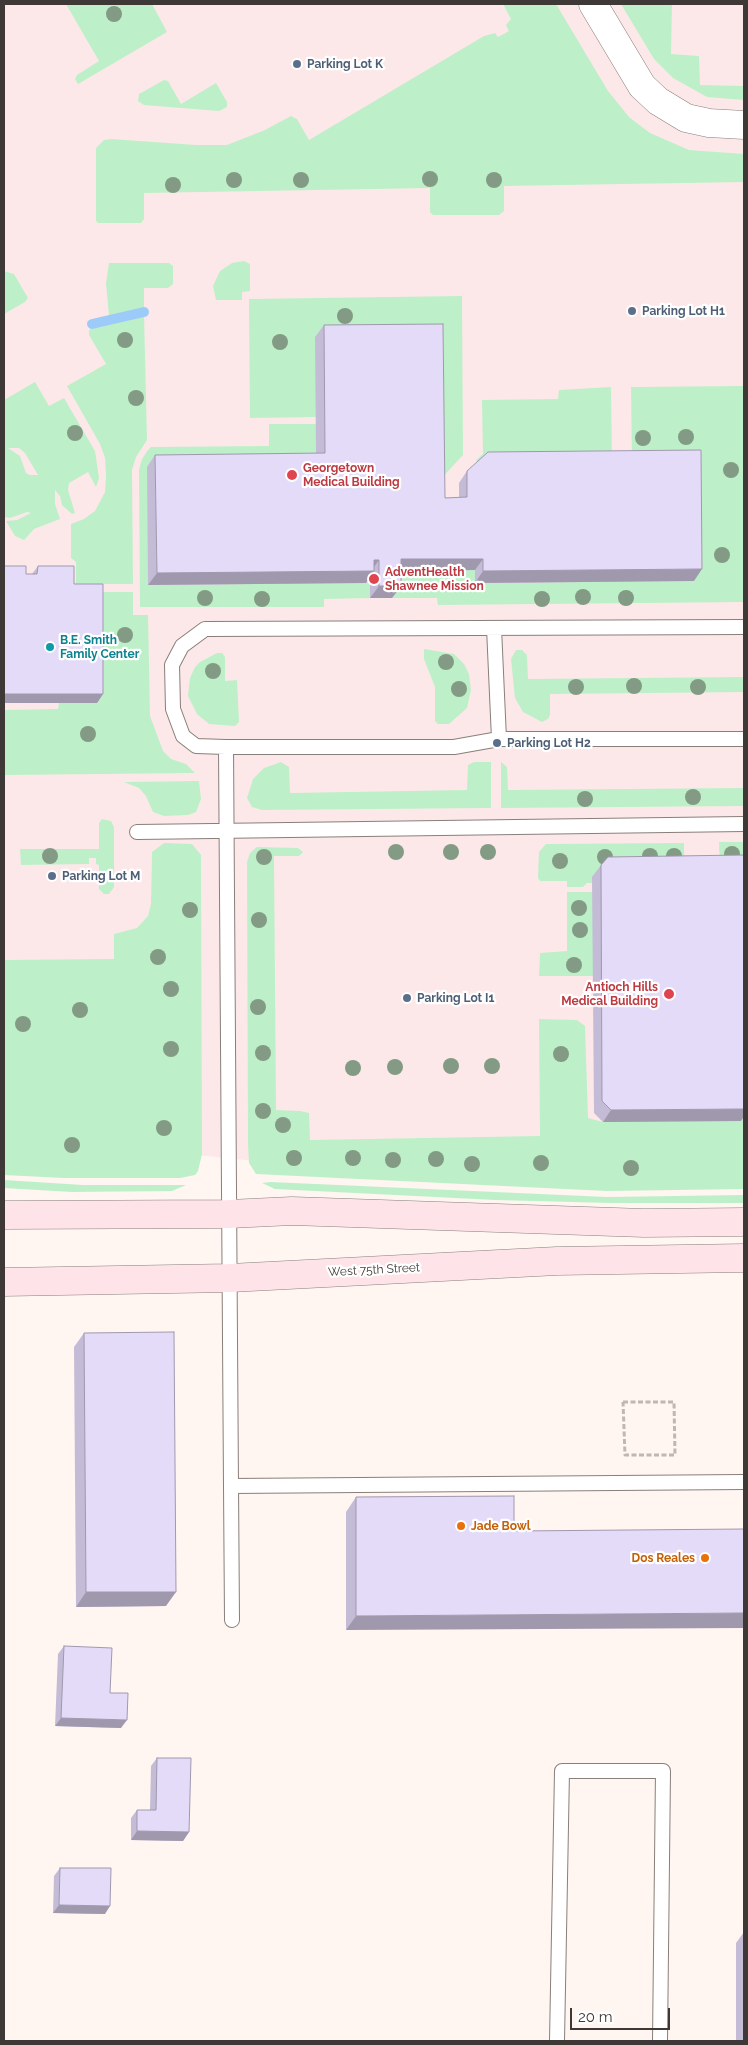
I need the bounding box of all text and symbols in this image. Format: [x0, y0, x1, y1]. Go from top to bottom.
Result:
place label: Parking Lot K [307, 57, 383, 71]
marker: Parking Lot K [291, 58, 303, 70]
place label: Parking Lot H1 [642, 304, 725, 318]
marker: Parking Lot H1 [626, 305, 638, 317]
place label: Georgetown Medical Building [303, 461, 400, 489]
marker: Georgetown Medical Building [285, 468, 299, 482]
place label: AdventHealth Shawnee Mission [385, 565, 484, 593]
marker: AdventHealth Shawnee Mission [367, 572, 381, 586]
place label: B.E. Smith Family Center [60, 633, 139, 661]
marker: B.E. Smith Family Center [44, 641, 56, 653]
place label: Parking Lot H2 [507, 736, 591, 750]
marker: Parking Lot H2 [491, 737, 503, 749]
place label: Parking Lot M [62, 869, 140, 883]
marker: Parking Lot M [46, 870, 58, 882]
place label: Antioch Hills Medical Building [561, 980, 658, 1008]
marker: Antioch Hills Medical Building [662, 987, 676, 1001]
place label: Parking Lot I1 [417, 991, 494, 1005]
marker: Parking Lot I1 [401, 992, 413, 1004]
street label: West 75th Street [328, 1260, 420, 1280]
place label: Jade Bowl [471, 1519, 531, 1533]
marker: Jade Bowl [455, 1520, 467, 1532]
place label: Dos Reales [632, 1551, 695, 1565]
marker: Dos Reales [699, 1552, 711, 1564]
scale bar [573, 1998, 673, 2030]
text: 20 m [578, 2008, 613, 2026]

